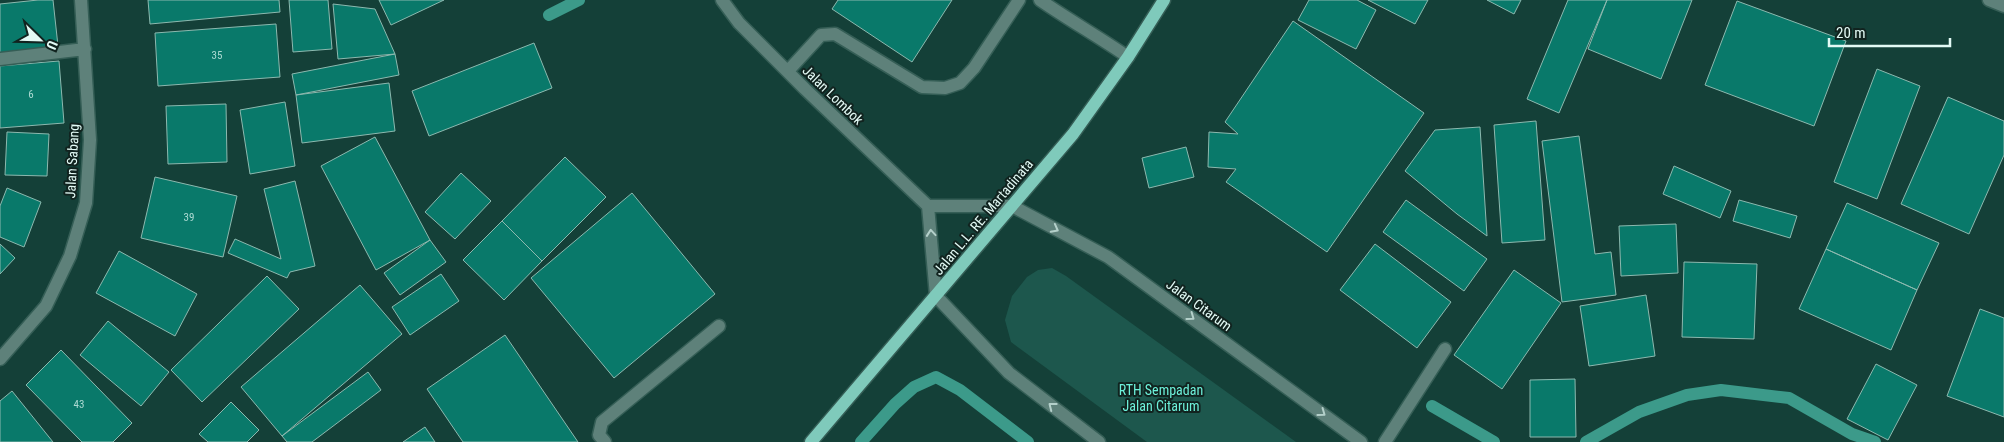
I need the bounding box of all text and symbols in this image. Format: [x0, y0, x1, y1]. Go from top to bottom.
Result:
north arrow [15, 15, 65, 65]
scale bar [1829, 15, 1950, 47]
text: 20 m [1836, 24, 1866, 42]
text: U [43, 38, 61, 52]
house number: 35 [212, 49, 222, 62]
street label: Jalan Lombok [799, 62, 867, 128]
house number: 6 [28, 88, 34, 101]
street label: Jalan Sabang [62, 123, 82, 199]
street label: Jalan L.L. RE. Martadinata [930, 156, 1036, 278]
house number: 39 [184, 211, 194, 224]
one-way arrow [1049, 223, 1058, 233]
one-way arrow [925, 229, 936, 237]
street label: Jalan Citarum [1163, 276, 1235, 334]
one-way arrow [1185, 311, 1194, 321]
park label: RTH Sempadan Jalan Citarum [1119, 382, 1203, 414]
house number: 43 [74, 398, 84, 411]
one-way arrow [1048, 403, 1058, 412]
one-way arrow [1316, 407, 1326, 416]

